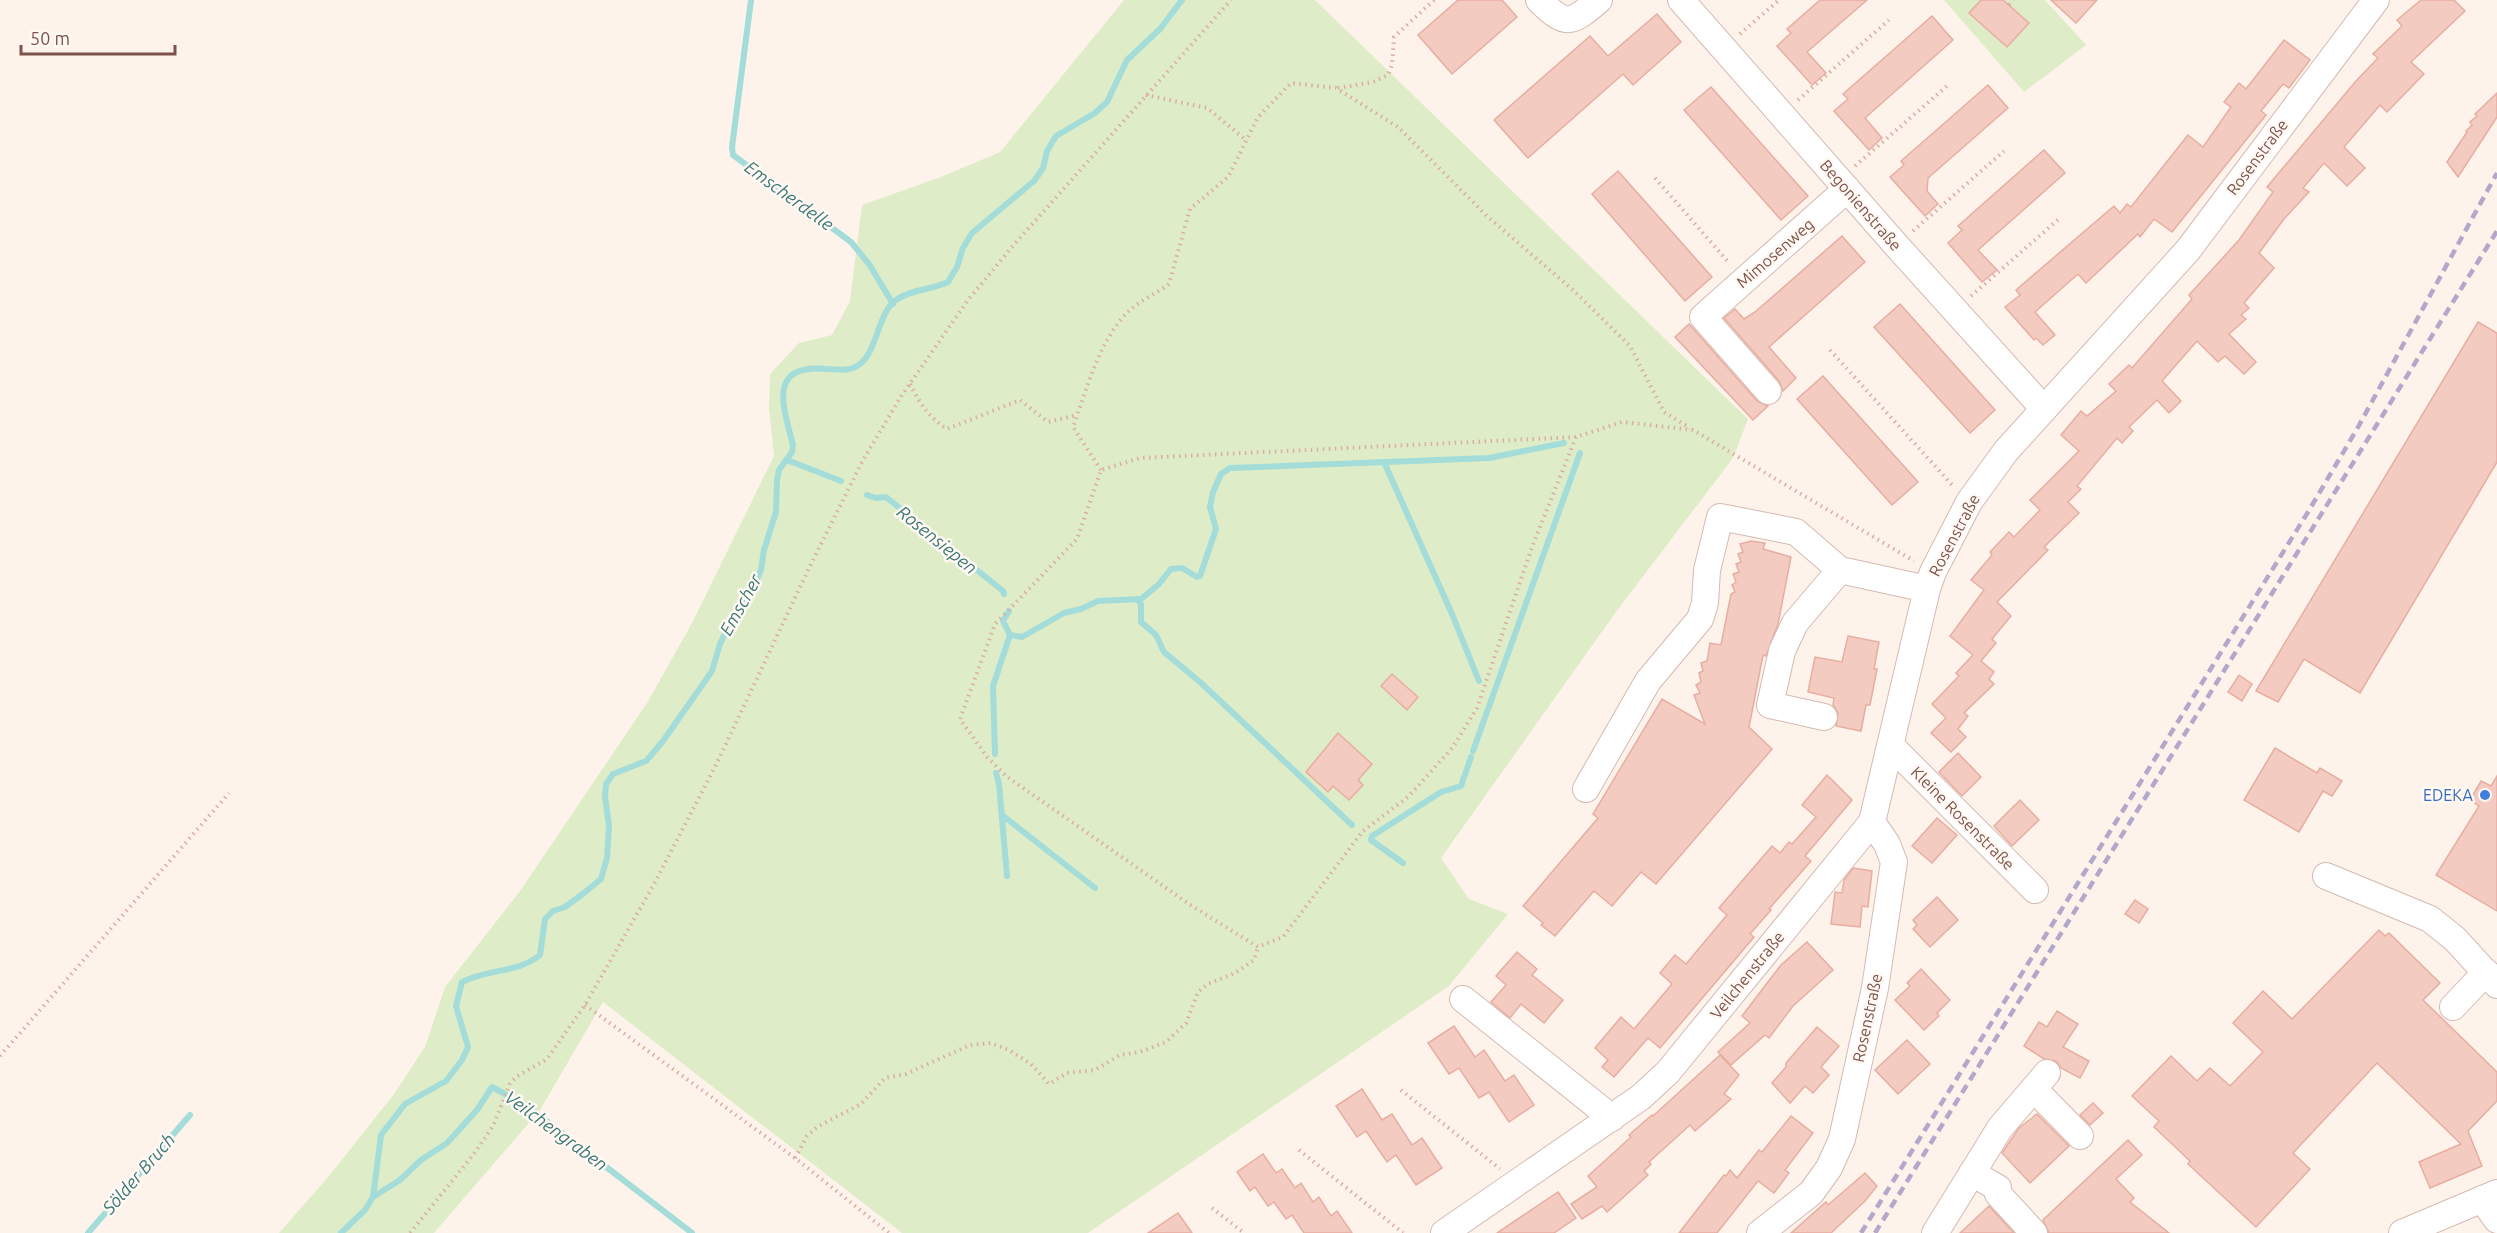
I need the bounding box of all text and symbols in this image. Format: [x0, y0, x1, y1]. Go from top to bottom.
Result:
scale bar [21, 18, 176, 56]
text: 50 m [30, 28, 70, 48]
street label: Rosenstraße [2223, 116, 2291, 198]
water label: Emscherdelle [741, 156, 838, 234]
street label: Begonienstraße [1817, 156, 1905, 254]
street label: Mimosenweg [1733, 215, 1817, 291]
street label: Rosenstraße [1925, 491, 1983, 579]
water label: Rosensiepen [894, 501, 982, 578]
water label: Emscher [715, 570, 766, 638]
street label: Kleine Rosenstraße [1908, 763, 2018, 873]
place label: EDEKA [2423, 786, 2474, 804]
marker: EDEKA [2478, 788, 2492, 802]
street label: Veilchenstraße [1706, 928, 1788, 1022]
street label: Rosenstraße [1849, 972, 1885, 1064]
water label: Veilchengraben [501, 1086, 612, 1174]
water label: Sölder Bruch [97, 1129, 179, 1218]

